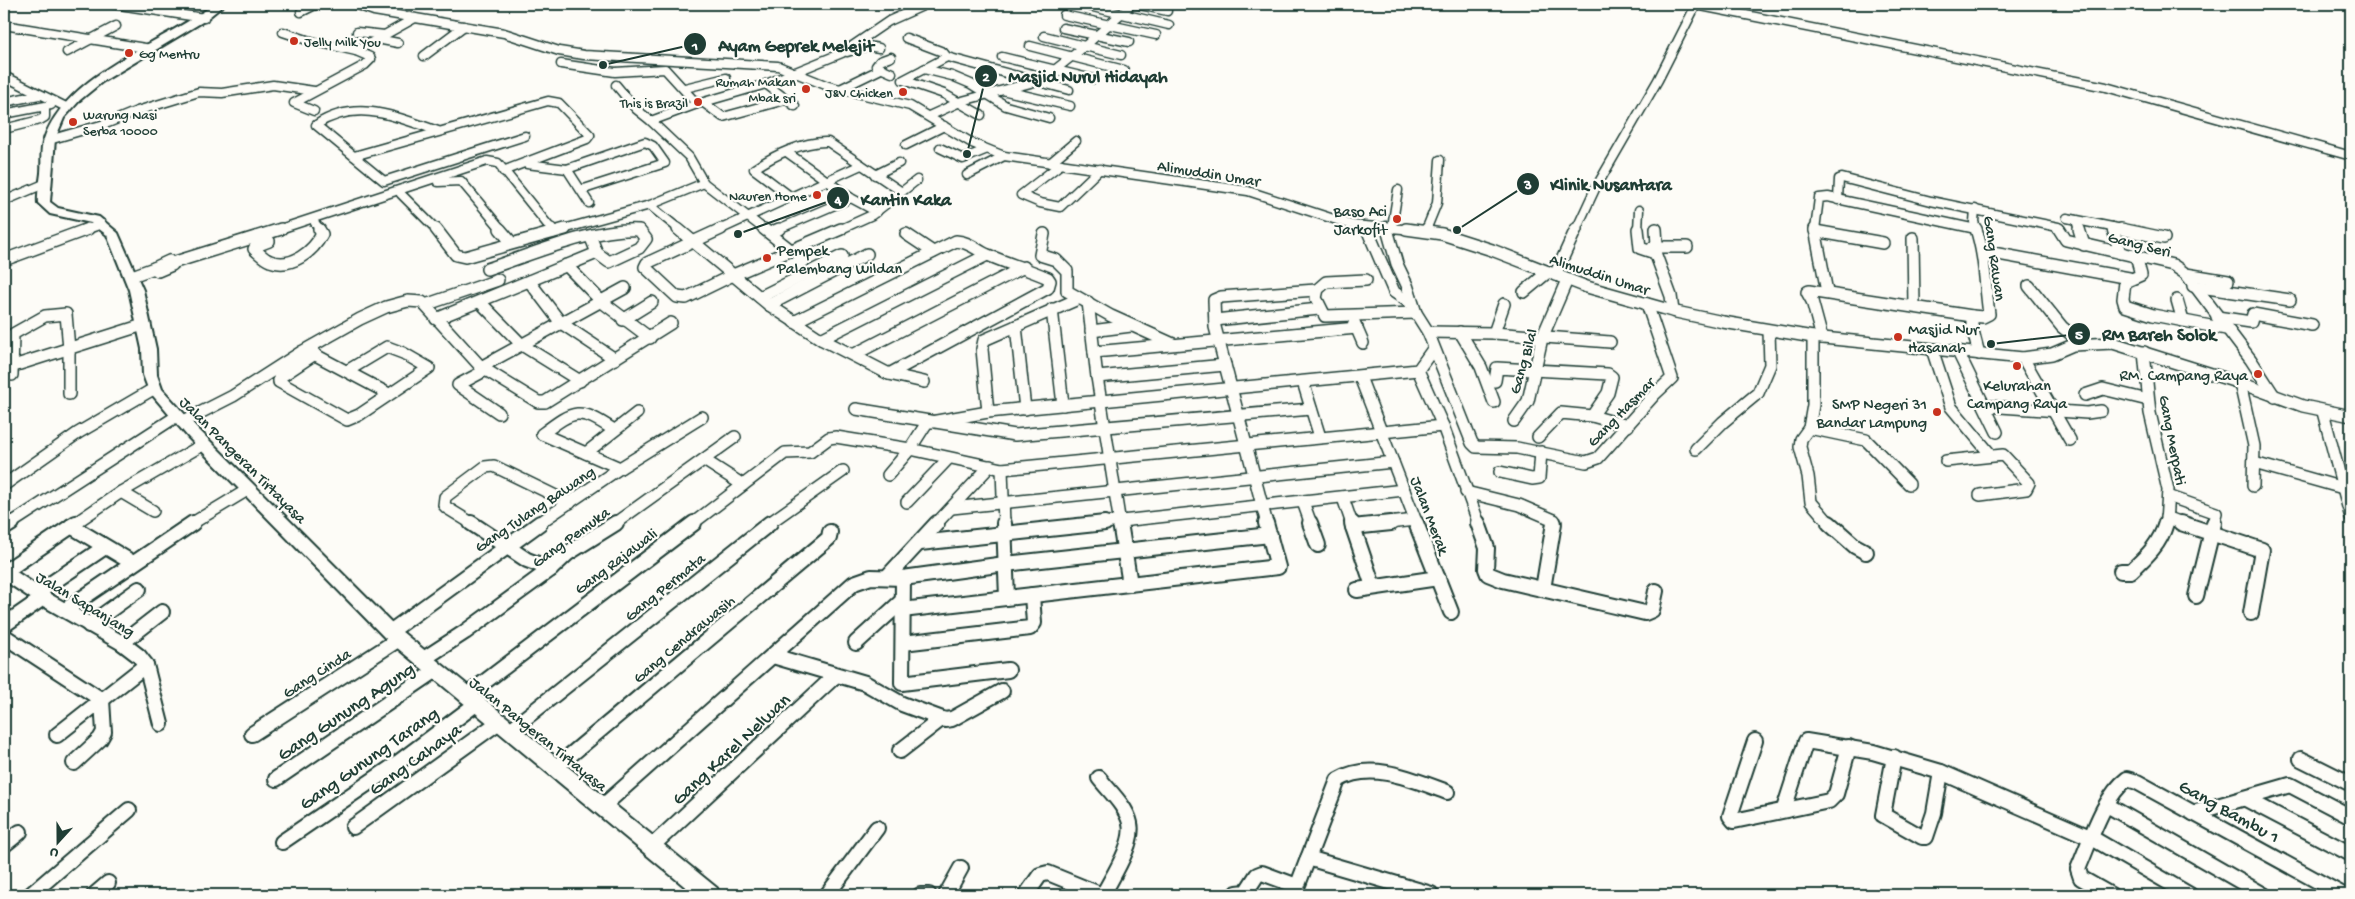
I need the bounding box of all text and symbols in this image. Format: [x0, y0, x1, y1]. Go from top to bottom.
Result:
callout: Ayam Geprek Melejit [683, 28, 883, 61]
marker: Jelly Milk You [288, 35, 300, 47]
place label: Jelly Milk You [304, 35, 381, 52]
text: Ayam Geprek Melejit [717, 37, 875, 58]
text: 1 [691, 38, 698, 56]
marker: Gg Mentru [123, 47, 135, 59]
place label: Gg Mentru [139, 47, 200, 64]
callout: Masjid Nurul Hidayah [973, 59, 1178, 92]
text: Masjid Nurul Hidayah [1008, 68, 1168, 89]
text: 2 [982, 69, 990, 87]
place label: Rumah Makan Mbak sri [715, 75, 796, 108]
marker: Rumah Makan Mbak sri [800, 83, 812, 95]
place label: J&V Chicken [825, 86, 893, 103]
marker: J&V Chicken [897, 86, 909, 98]
place label: This is Brazil [619, 96, 688, 113]
marker: This is Brazil [692, 96, 704, 108]
place label: Warung Nasi Serba 10000 [83, 108, 158, 141]
marker: Warung Nasi Serba 10000 [67, 116, 79, 128]
street label: Alimuddin Umar [1156, 158, 1263, 193]
callout: Klinik Nusantara [1516, 168, 1682, 201]
text: Klinik Nusantara [1549, 176, 1673, 197]
text: 3 [1523, 177, 1532, 195]
callout: Kantin Kaka [826, 182, 961, 215]
place label: Nauren Home [729, 189, 808, 206]
marker: Nauren Home [811, 189, 823, 201]
text: Kantin Kaka [860, 191, 952, 212]
text: 4 [833, 192, 842, 210]
place label: Baso Aci Jarkofit [1333, 204, 1388, 241]
marker: Baso Aci Jarkofit [1391, 213, 1403, 225]
street label: Gang Rawan [1977, 215, 2008, 303]
street label: Gang Seri [2106, 229, 2173, 263]
place label: Pempek Palembang Wildan [776, 243, 903, 280]
street label: Alimuddin Umar [1547, 251, 1653, 302]
marker: Pempek Palembang Wildan [761, 252, 773, 264]
callout: RM Bareh Solok [2067, 318, 2226, 351]
place label: Masjid Nur Hasanah [1908, 322, 1980, 359]
text: RM Bareh Solok [2101, 326, 2218, 347]
street label: Gang Bilal [1507, 327, 1544, 397]
text: 5 [2075, 327, 2083, 345]
marker: Masjid Nur Hasanah [1892, 331, 1904, 343]
marker: Kelurahan Campang Raya [2011, 360, 2023, 372]
place label: RM. Campang Raya [2120, 368, 2249, 387]
marker: RM. Campang Raya [2252, 368, 2264, 380]
street label: Gang Hasmar [1585, 374, 1661, 452]
place label: Kelurahan Campang Raya [1967, 378, 2068, 415]
street label: Jalan Pangeran Tirtayasa [174, 394, 310, 530]
street label: Gang Merpati [2153, 394, 2189, 487]
place label: SMP Negeri 31 Bandar Lampung [1815, 397, 1927, 434]
marker: SMP Negeri 31 Bandar Lampung [1931, 406, 1943, 418]
street label: Gang Tulang Bawang [472, 464, 600, 558]
street label: Jalan Merak [1404, 474, 1452, 560]
street label: Gang Pemuka [529, 504, 616, 573]
street label: Gang Rajawali [572, 526, 662, 600]
street label: Gang Permata [622, 550, 711, 627]
street label: Jalan Sapanjang [31, 569, 137, 643]
street label: Gang Cendrawasih [630, 592, 740, 689]
street label: Gang Cinda [280, 645, 357, 704]
street label: Gang Gunung Agung [274, 658, 420, 767]
street label: Jalan Pangeran Tirtayasa [464, 674, 610, 798]
street label: Gang Karel Nelwan [668, 690, 796, 811]
street label: Gang Gunung Tarang [296, 703, 444, 817]
street label: Gang Cahaya [365, 719, 468, 802]
street label: Gang Bambu 1 [2174, 776, 2283, 850]
north arrow [32, 816, 82, 866]
text: U [47, 842, 61, 861]

